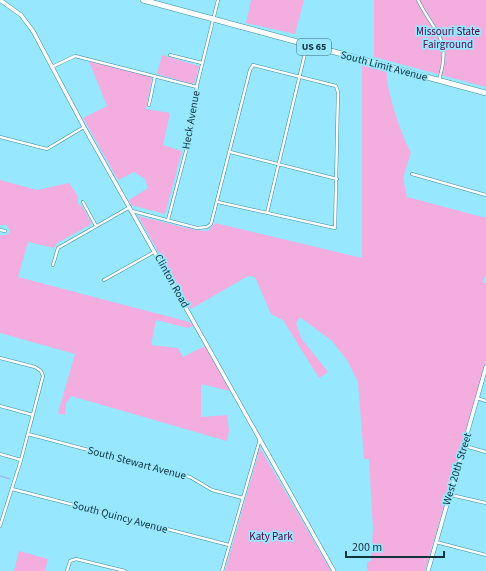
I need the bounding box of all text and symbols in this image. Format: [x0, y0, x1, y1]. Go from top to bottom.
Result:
park label: Missouri State Fairground [416, 24, 481, 52]
road number: US 65 [297, 39, 331, 55]
street label: South Limit Avenue [339, 47, 430, 85]
street label: Heck Avenue [178, 89, 204, 150]
street label: Clinton Road [151, 251, 193, 311]
street label: West 20th Street [439, 431, 475, 507]
street label: South Stewart Avenue [86, 443, 188, 484]
street label: South Quincy Avenue [71, 497, 170, 537]
park label: Katy Park [249, 529, 293, 544]
scale bar [346, 533, 444, 559]
text: 200 m [352, 539, 382, 556]

